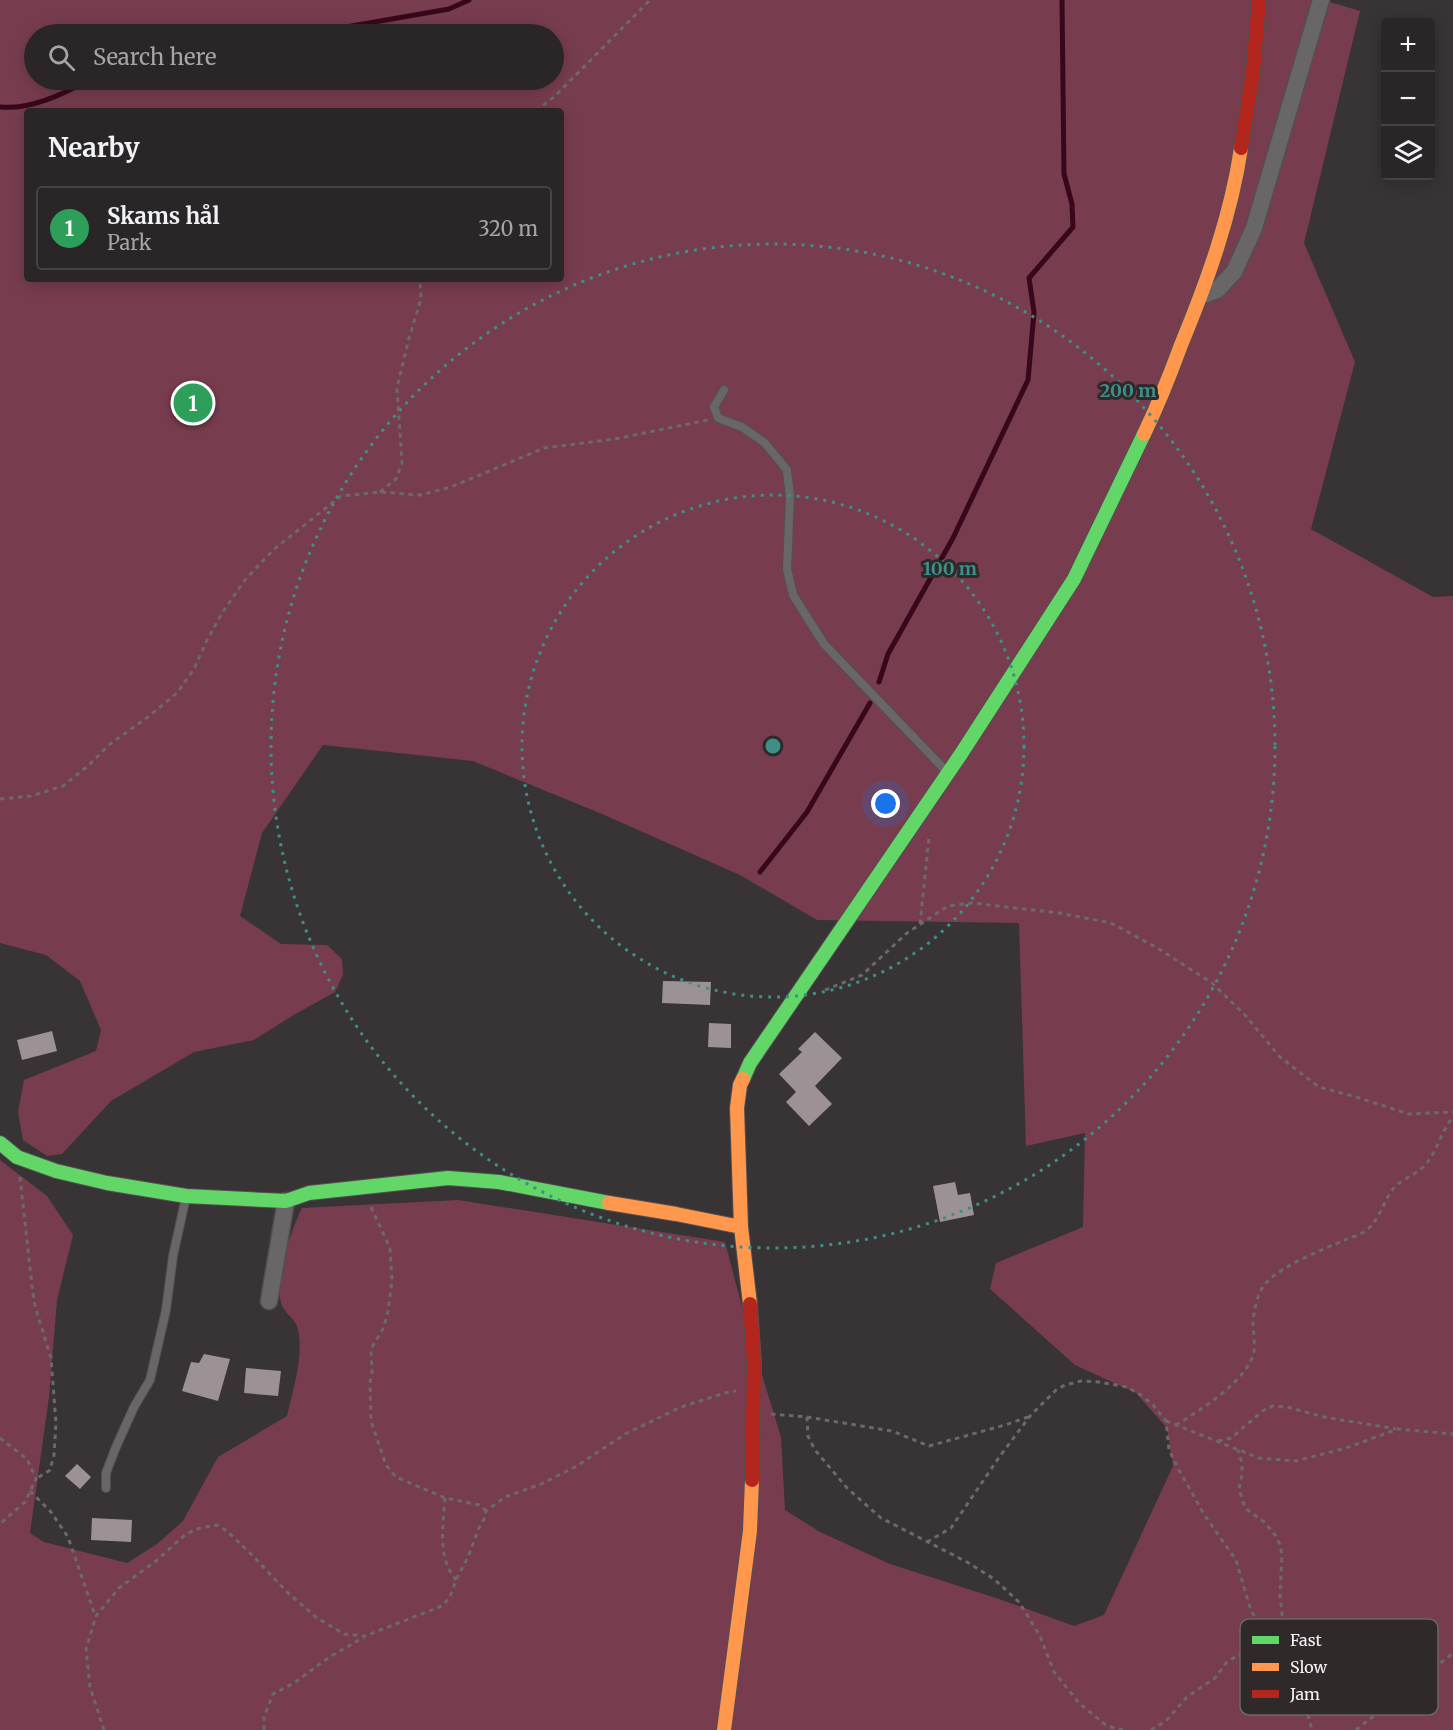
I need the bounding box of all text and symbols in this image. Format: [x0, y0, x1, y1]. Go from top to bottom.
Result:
map controls [1381, 18, 1435, 180]
button: + [1381, 18, 1435, 72]
search box [24, 24, 564, 90]
icon: search [45, 41, 78, 74]
text: Search here [93, 43, 216, 71]
button: − [1381, 72, 1435, 126]
button: layers [1381, 126, 1435, 180]
text: Nearby [48, 131, 140, 164]
text: Skams hål [107, 202, 220, 230]
text: 1 [65, 216, 74, 241]
text: 320 m [478, 216, 538, 241]
text: Park [107, 230, 151, 255]
text: 200 m [1100, 379, 1156, 402]
pin: 1 [174, 380, 212, 426]
text: 100 m [923, 557, 977, 580]
centre of rings [763, 736, 783, 756]
your location [871, 789, 900, 818]
legend [1240, 1619, 1438, 1715]
text: Fast [1290, 1630, 1323, 1650]
text: Slow [1290, 1657, 1328, 1677]
text: Jam [1289, 1684, 1320, 1704]

